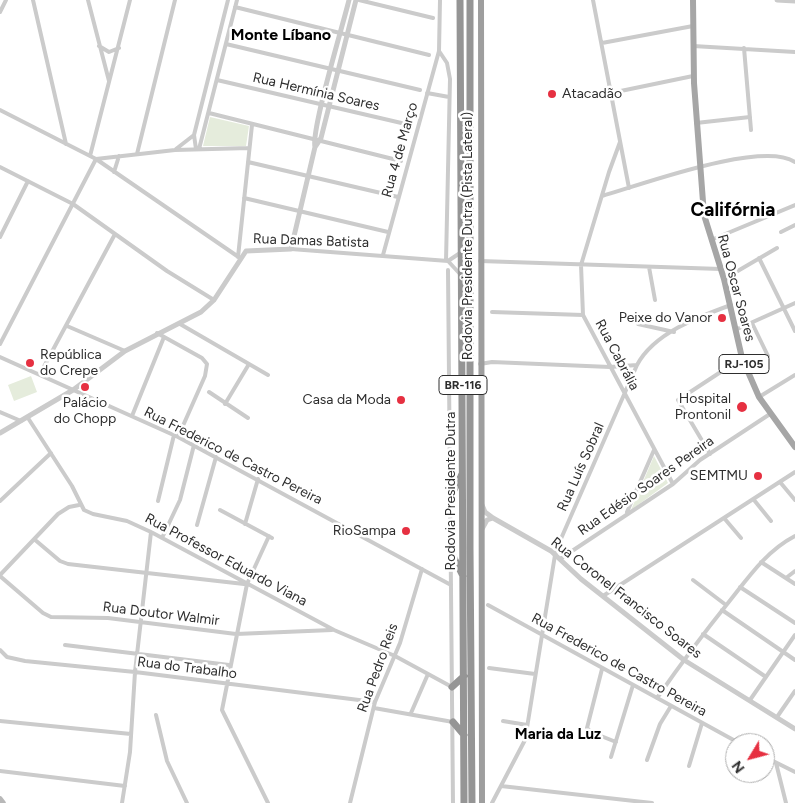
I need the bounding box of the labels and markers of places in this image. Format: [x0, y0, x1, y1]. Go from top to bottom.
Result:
place label: Atacadão [562, 86, 622, 102]
marker: Atacadão [546, 88, 558, 100]
place label: Peixe do Vanor [619, 310, 712, 326]
marker: Peixe do Vanor [716, 312, 728, 324]
place label: República do Crepe [40, 347, 102, 380]
marker: República do Crepe [24, 357, 36, 369]
marker: Palácio do Chopp [79, 381, 91, 393]
place label: Hospital Prontonil [675, 391, 731, 424]
place label: Casa da Moda [303, 392, 391, 408]
marker: Casa da Moda [395, 394, 407, 406]
place label: Palácio do Chopp [54, 395, 116, 428]
marker: Hospital Prontonil [735, 400, 749, 414]
place label: SEMTMU [690, 468, 748, 484]
marker: SEMTMU [752, 470, 764, 482]
place label: RioSampa [333, 523, 396, 539]
marker: RioSampa [400, 525, 412, 537]

